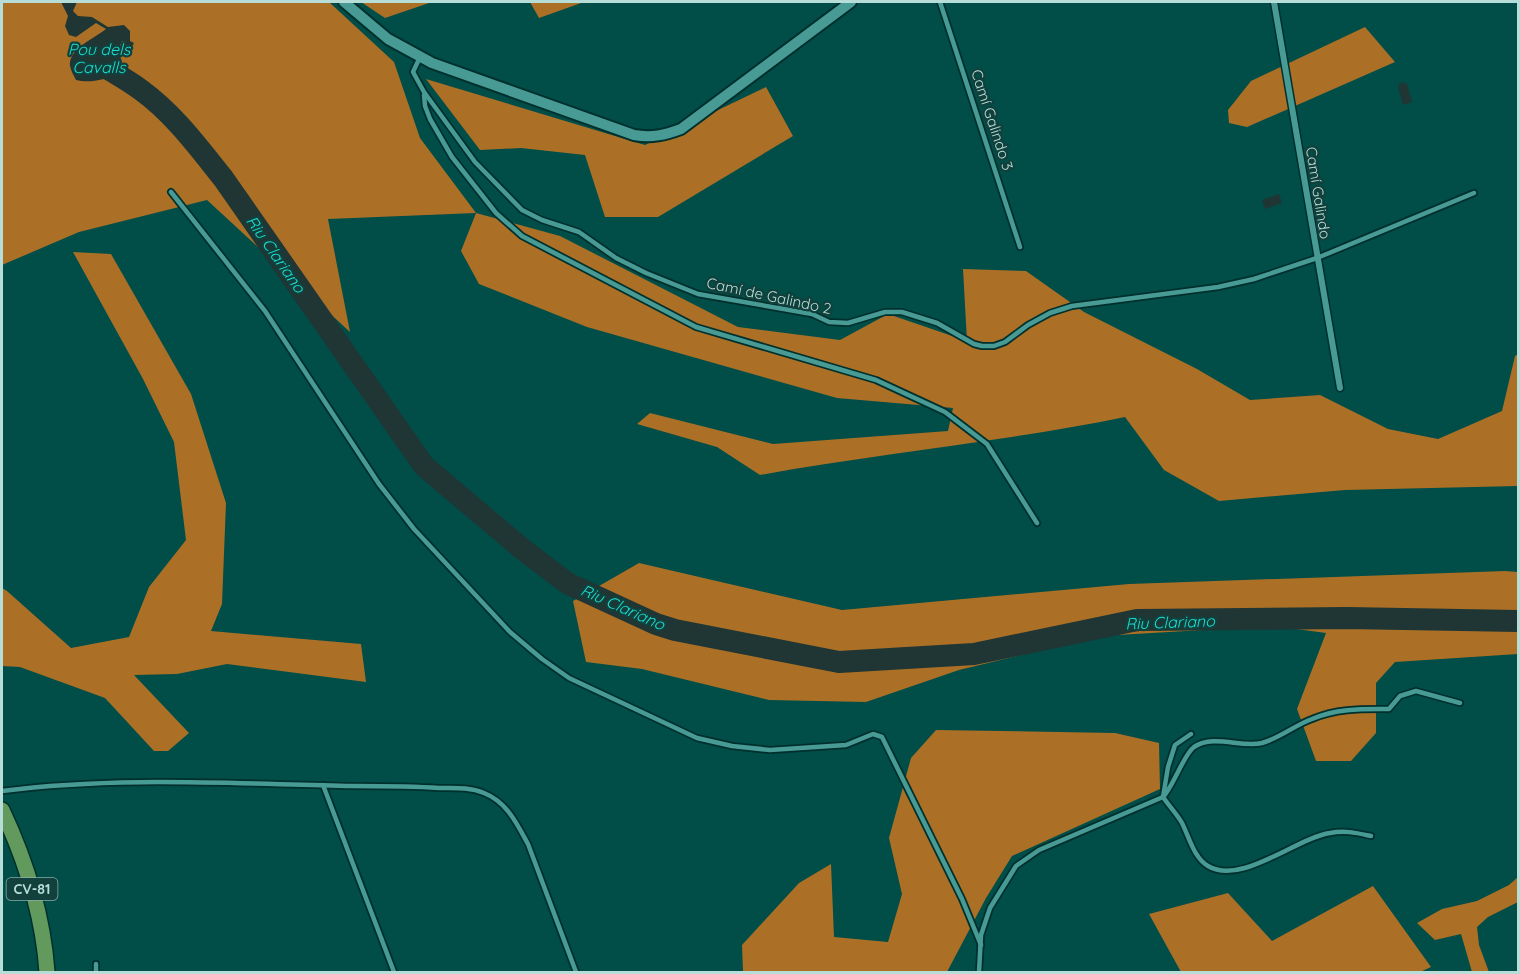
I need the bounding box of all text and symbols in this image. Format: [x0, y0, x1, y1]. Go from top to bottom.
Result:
water label: Pou dels Cavalls [68, 39, 132, 77]
street label: Camí Galindo 3 [967, 67, 1018, 173]
street label: Camí Galindo [1302, 145, 1335, 240]
water label: Riu Clariano [242, 212, 311, 298]
street label: Camí de Galindo 2 [705, 273, 833, 318]
water label: Riu Clariano [578, 580, 669, 635]
water label: Riu Clariano [1125, 610, 1216, 634]
road number: CV-81 [6, 878, 57, 900]

